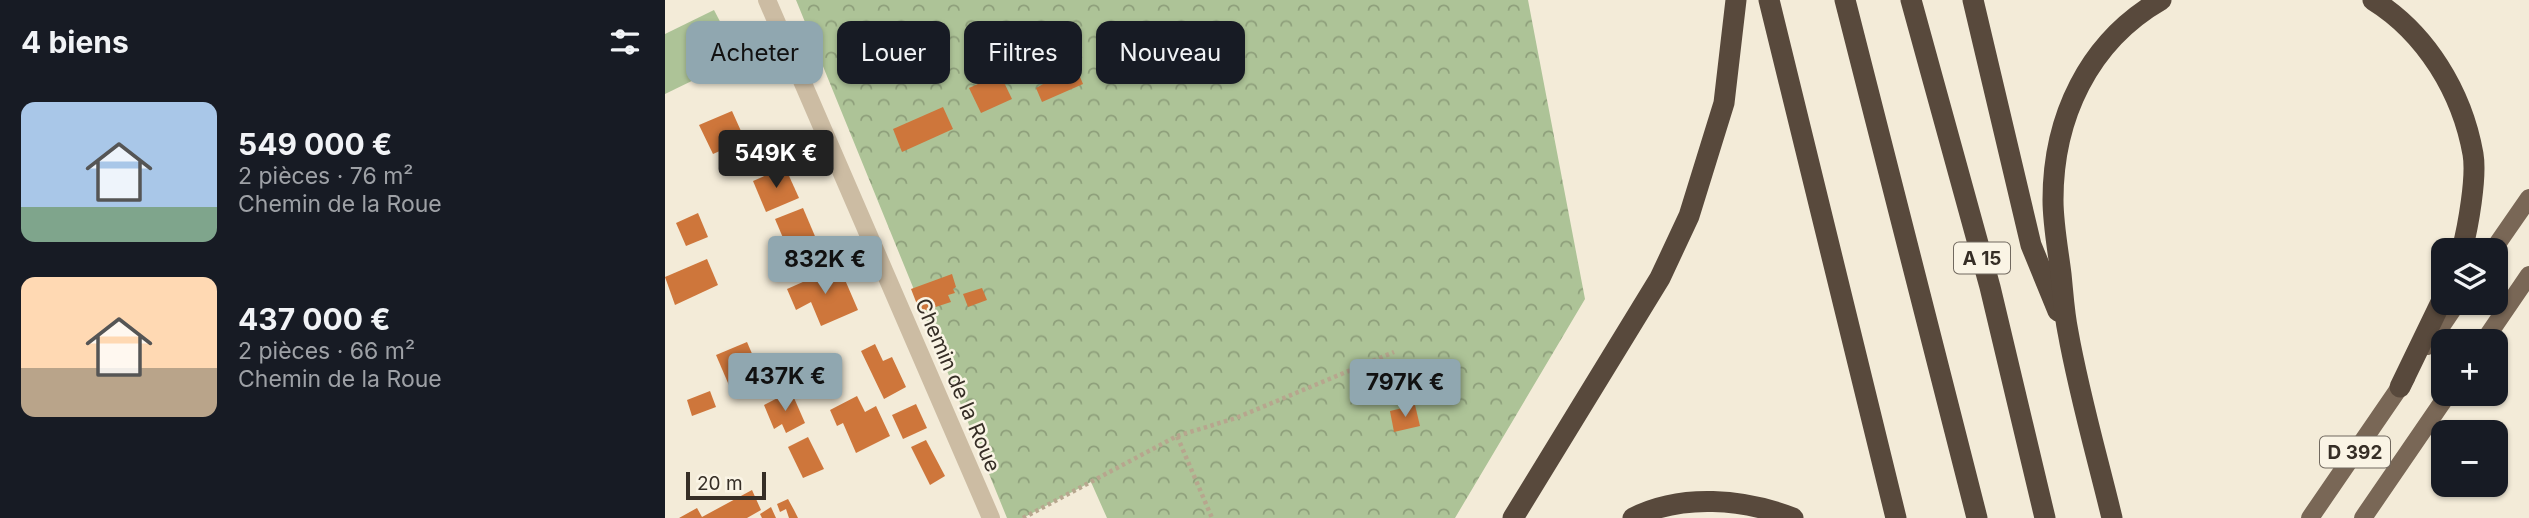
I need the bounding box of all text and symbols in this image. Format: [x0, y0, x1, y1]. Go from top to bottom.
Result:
chip: Acheter [686, 21, 823, 84]
chip: Louer [837, 21, 950, 84]
chip: Filtres [964, 21, 1082, 84]
chip: Nouveau [1096, 21, 1245, 84]
icon: filters [606, 23, 644, 61]
text: 4 biens [21, 24, 129, 60]
text: 549 000 € [238, 126, 392, 162]
icon: home [77, 130, 161, 214]
pin: 549K € [719, 130, 833, 190]
text: 549K € [735, 139, 817, 167]
text: 2 pièces · 76 m² [238, 162, 414, 190]
text: Chemin de la Roue [238, 190, 442, 218]
pin: 832K € [768, 236, 882, 296]
map controls [2431, 238, 2508, 497]
button: layers [2431, 238, 2508, 315]
road number: A 15 [1954, 242, 2010, 274]
text: 832K € [784, 245, 866, 273]
street label: Chemin de la Roue [910, 294, 1006, 476]
text: 437 000 € [238, 301, 391, 337]
icon: home [77, 305, 161, 389]
button: + [2431, 329, 2508, 406]
text: 2 pièces · 66 m² [238, 337, 415, 365]
pin: 437K € [728, 354, 842, 413]
pin: 797K € [1348, 360, 1462, 419]
text: 437K € [744, 362, 826, 390]
text: Chemin de la Roue [238, 365, 442, 393]
text: 797K € [1366, 368, 1444, 396]
button: − [2431, 420, 2508, 497]
road number: D 392 [2320, 436, 2390, 467]
scale bar [686, 469, 767, 501]
text: 20 m [697, 472, 743, 495]

